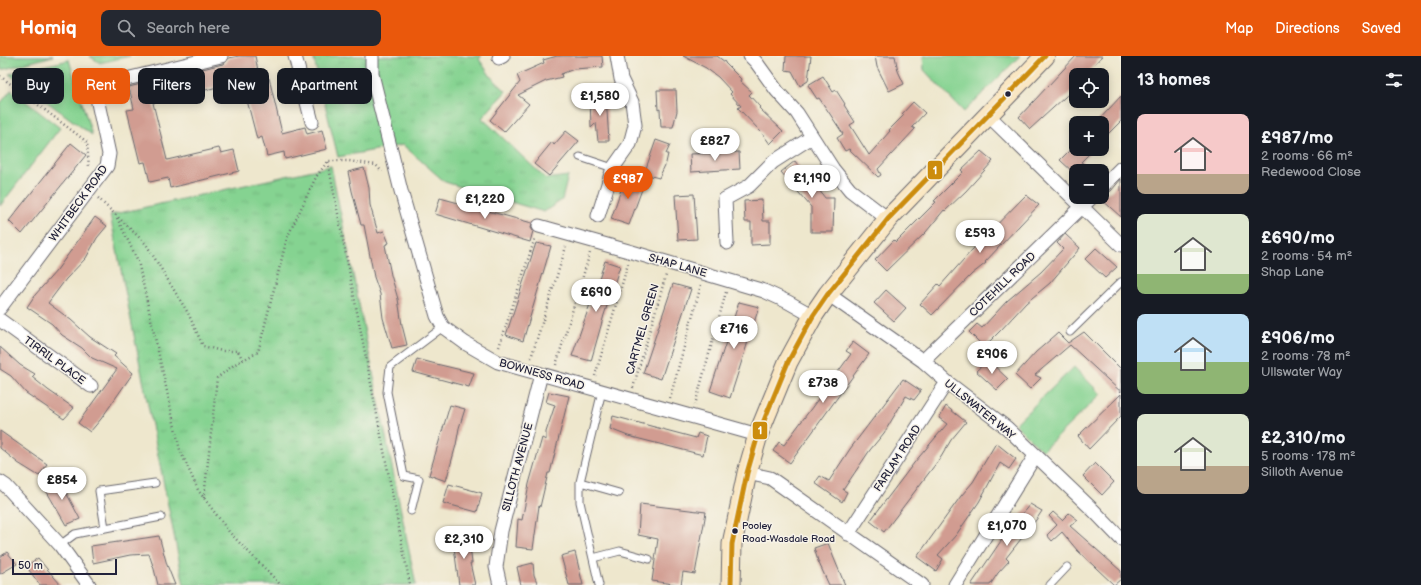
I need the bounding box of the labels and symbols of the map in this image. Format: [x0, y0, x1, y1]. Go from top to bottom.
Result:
pin: £1,580 [567, 83, 633, 117]
unlabelled marker [1003, 89, 1013, 99]
pin: £827 [691, 128, 739, 162]
line badge: 1 [927, 160, 943, 180]
street label: WHITBECK ROAD [46, 163, 110, 244]
text: 1 [933, 164, 937, 177]
pin: £1,190 [779, 165, 845, 199]
pin: £987 [604, 166, 652, 200]
pin: £1,220 [452, 186, 518, 220]
pin: £593 [956, 220, 1004, 254]
street label: COTEHILL ROAD [966, 249, 1038, 319]
street label: SHAP LANE [647, 251, 708, 280]
pin: £690 [572, 279, 620, 313]
street label: CARTMEL GREEN [623, 282, 662, 376]
pin: £716 [710, 316, 758, 350]
street label: TIRRIL PLACE [21, 334, 88, 387]
pin: £906 [968, 341, 1016, 375]
street label: BOWNESS ROAD [498, 356, 586, 393]
pin: £738 [799, 370, 847, 404]
street label: ULLSWATER WAY [942, 377, 1018, 442]
street label: SILLOTH AVENUE [499, 421, 536, 513]
line badge: 1 [752, 421, 768, 440]
street label: FARLAM ROAD [871, 423, 924, 494]
text: 1 [758, 424, 762, 437]
pin: £854 [38, 467, 86, 501]
pin: £1,070 [974, 513, 1040, 547]
place label: Pooley Road-Wasdale Road [742, 520, 835, 545]
pin: £2,310 [431, 526, 497, 560]
marker: Pooley Road-Wasdale Road [730, 526, 740, 536]
scale bar [12, 557, 117, 576]

